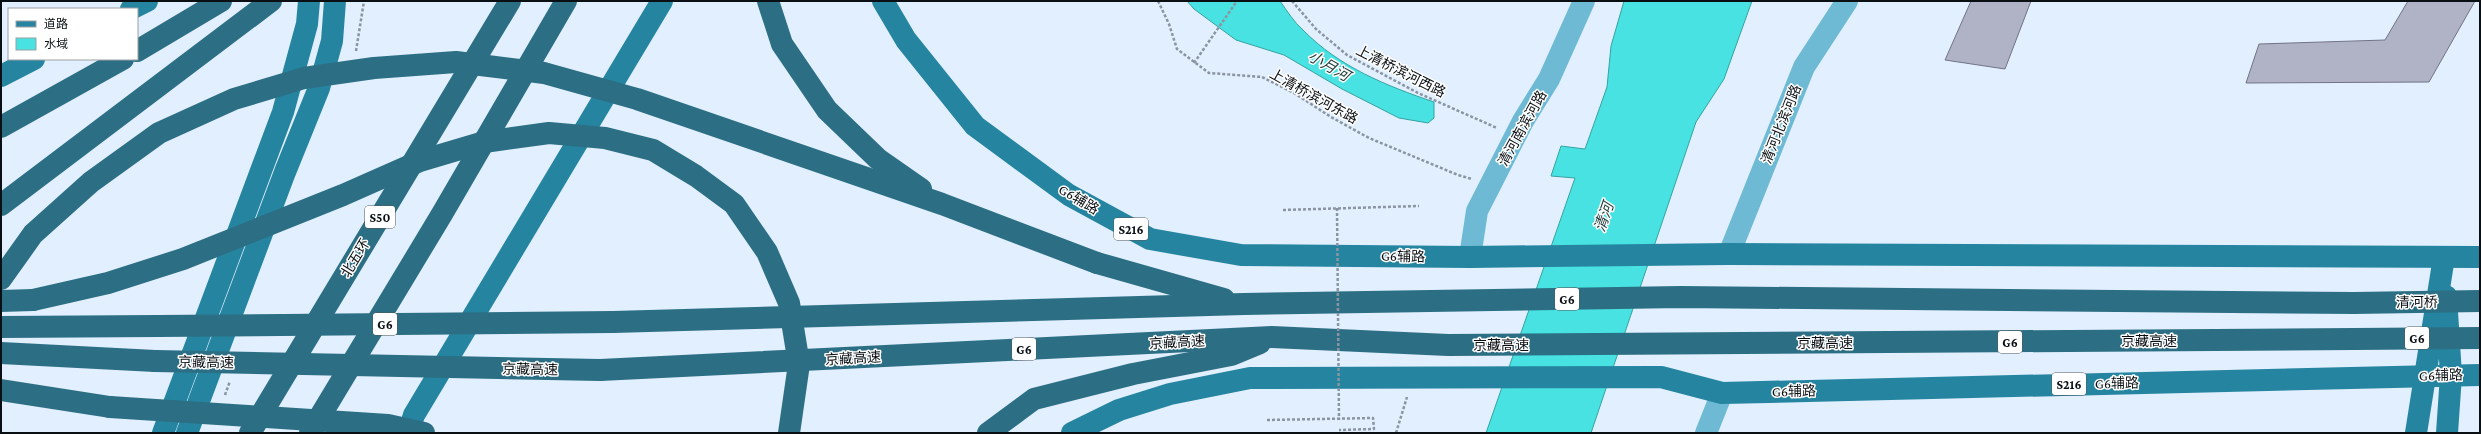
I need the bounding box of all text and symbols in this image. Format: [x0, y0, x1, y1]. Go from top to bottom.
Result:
legend [8, 8, 138, 60]
text: 道路 [44, 17, 68, 31]
text: 水域 [44, 37, 68, 51]
street label: 上清桥滨河西路 [1354, 42, 1448, 100]
water label: 小月河 [1306, 48, 1355, 86]
street label: 上清桥滨河东路 [1267, 65, 1361, 127]
street label: 清河北滨河路 [1758, 82, 1804, 166]
street label: 清河南滨河路 [1495, 87, 1549, 169]
street label: G6辅路 [1056, 181, 1102, 217]
water label: 清河 [1592, 197, 1617, 234]
road number: S50 [365, 206, 395, 228]
road number: S216 [1114, 218, 1148, 240]
street label: 北五环 [337, 236, 373, 280]
street label: G6辅路 [1381, 248, 1425, 264]
road number: G6 [1555, 288, 1579, 310]
street label: 清河桥 [2396, 294, 2438, 310]
road number: G6 [373, 313, 397, 335]
road number: G6 [2405, 327, 2429, 349]
road number: G6 [1998, 331, 2022, 353]
street label: 京藏高速 [1149, 333, 1205, 351]
street label: 京藏高速 [2121, 333, 2177, 349]
street label: 京藏高速 [1797, 335, 1853, 351]
street label: 京藏高速 [1473, 337, 1529, 353]
road number: G6 [1012, 338, 1036, 360]
street label: 京藏高速 [825, 349, 881, 367]
street label: 京藏高速 [178, 354, 234, 370]
street label: 京藏高速 [502, 361, 558, 377]
street label: G6辅路 [2419, 367, 2463, 383]
road number: S216 [2052, 373, 2086, 395]
street label: G6辅路 [2095, 375, 2139, 391]
street label: G6辅路 [1772, 383, 1816, 399]

